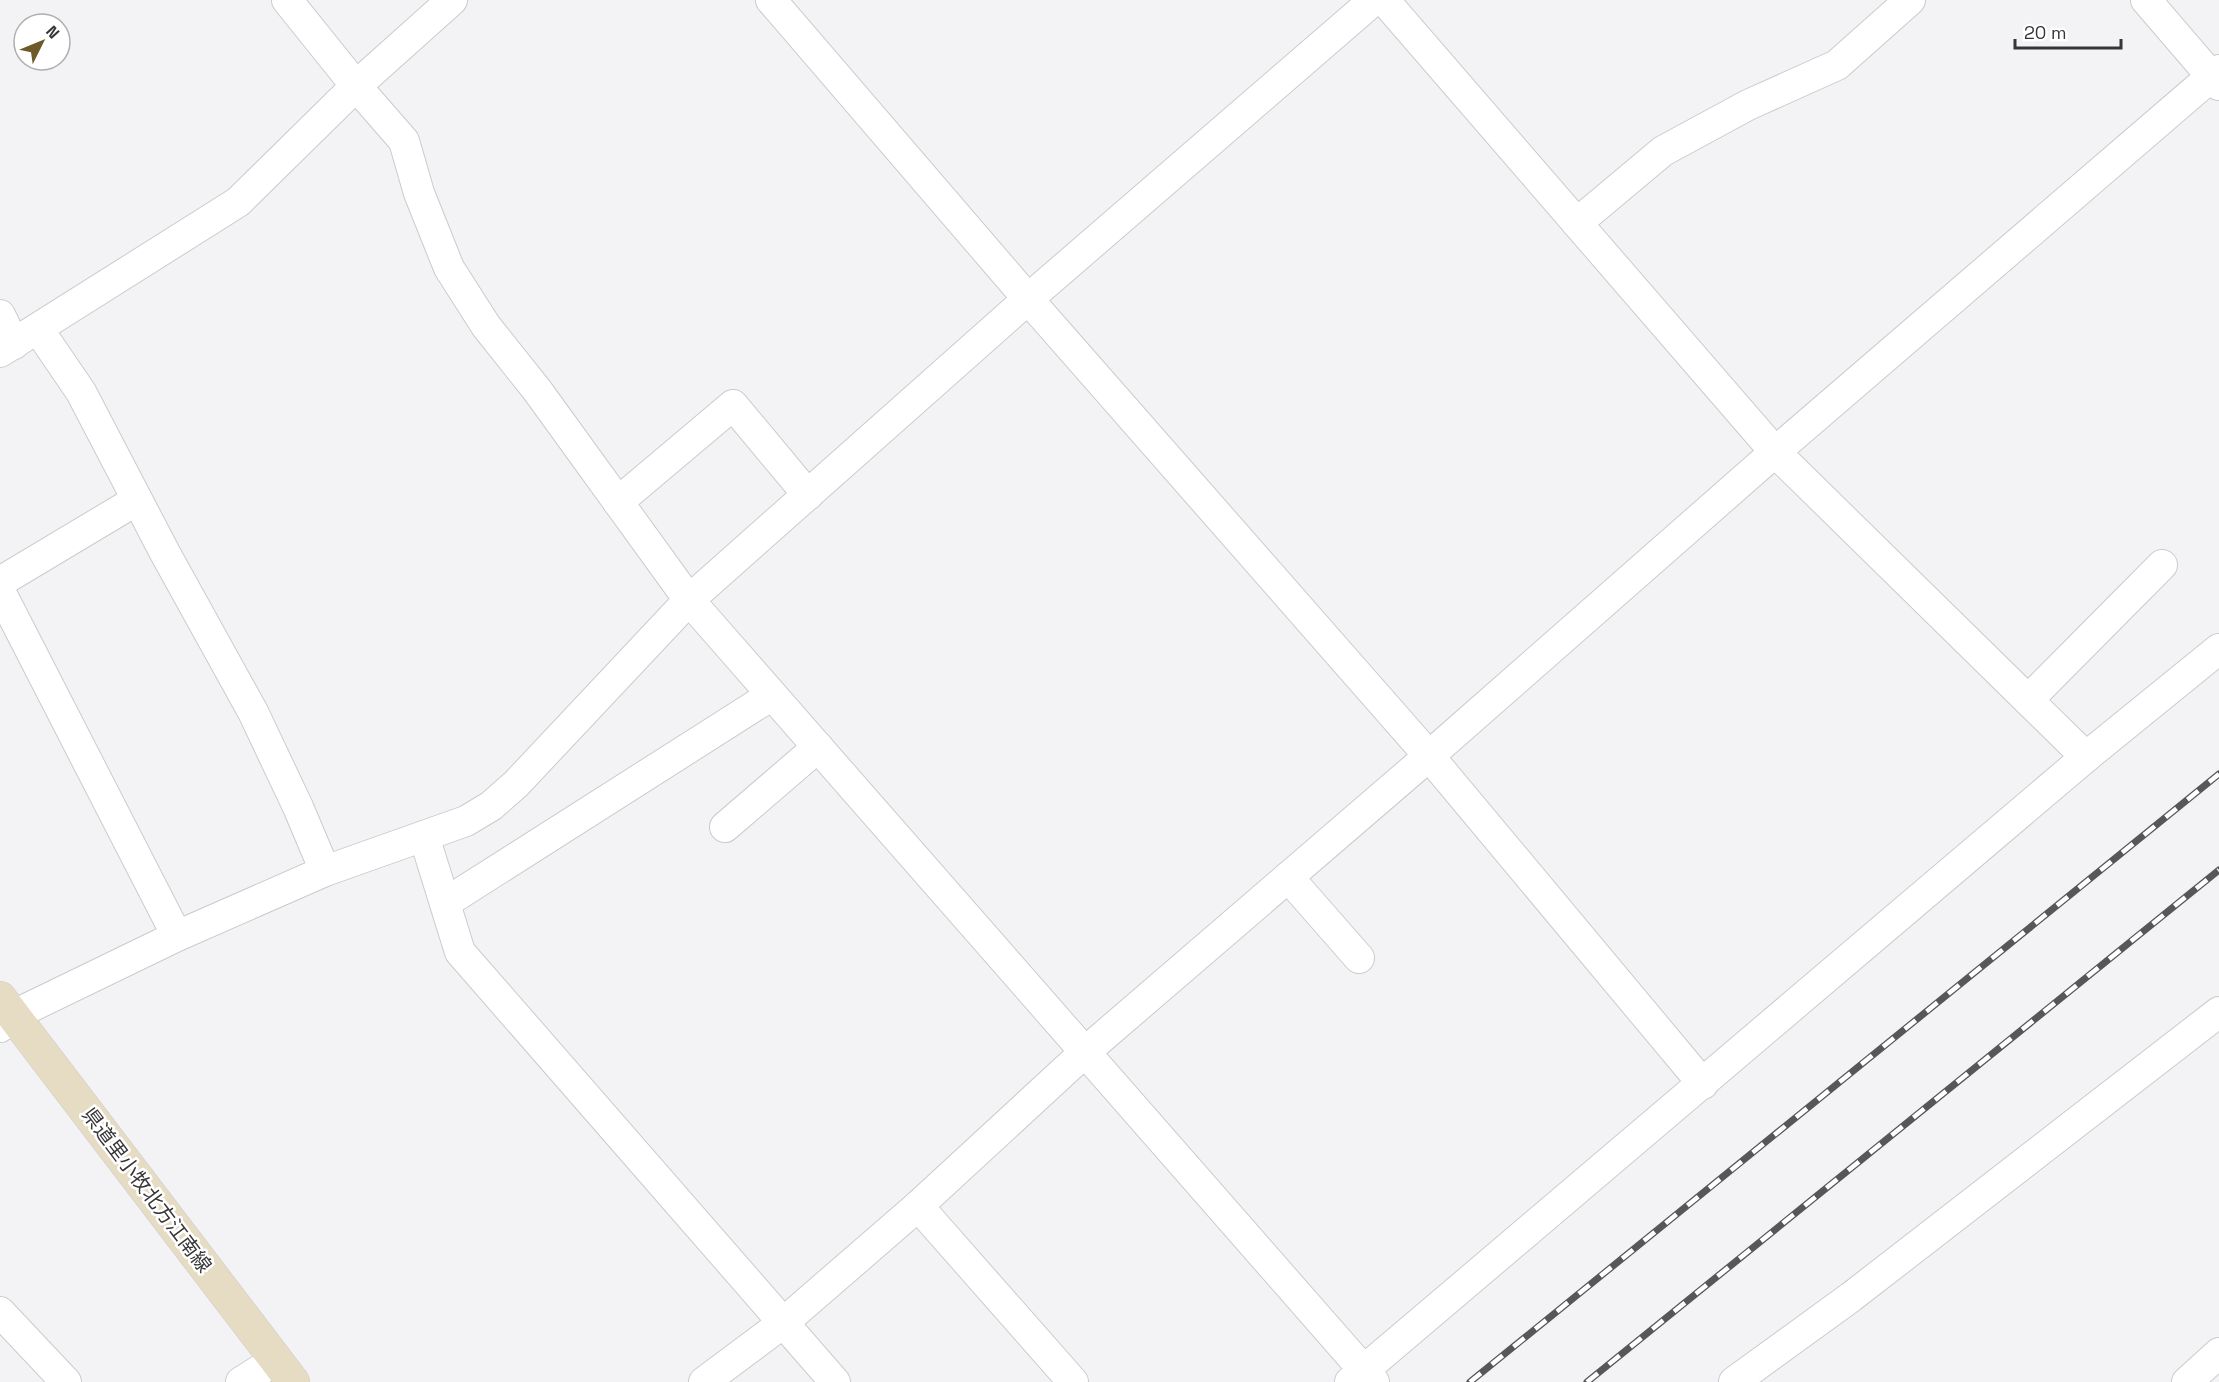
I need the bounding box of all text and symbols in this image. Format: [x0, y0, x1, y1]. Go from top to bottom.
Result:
north arrow [12, 12, 72, 72]
scale bar [2015, 12, 2122, 50]
text: N [41, 21, 64, 43]
text: 20 m [2024, 21, 2067, 44]
street label: 県道里小牧北方江南線 [76, 1102, 218, 1278]

